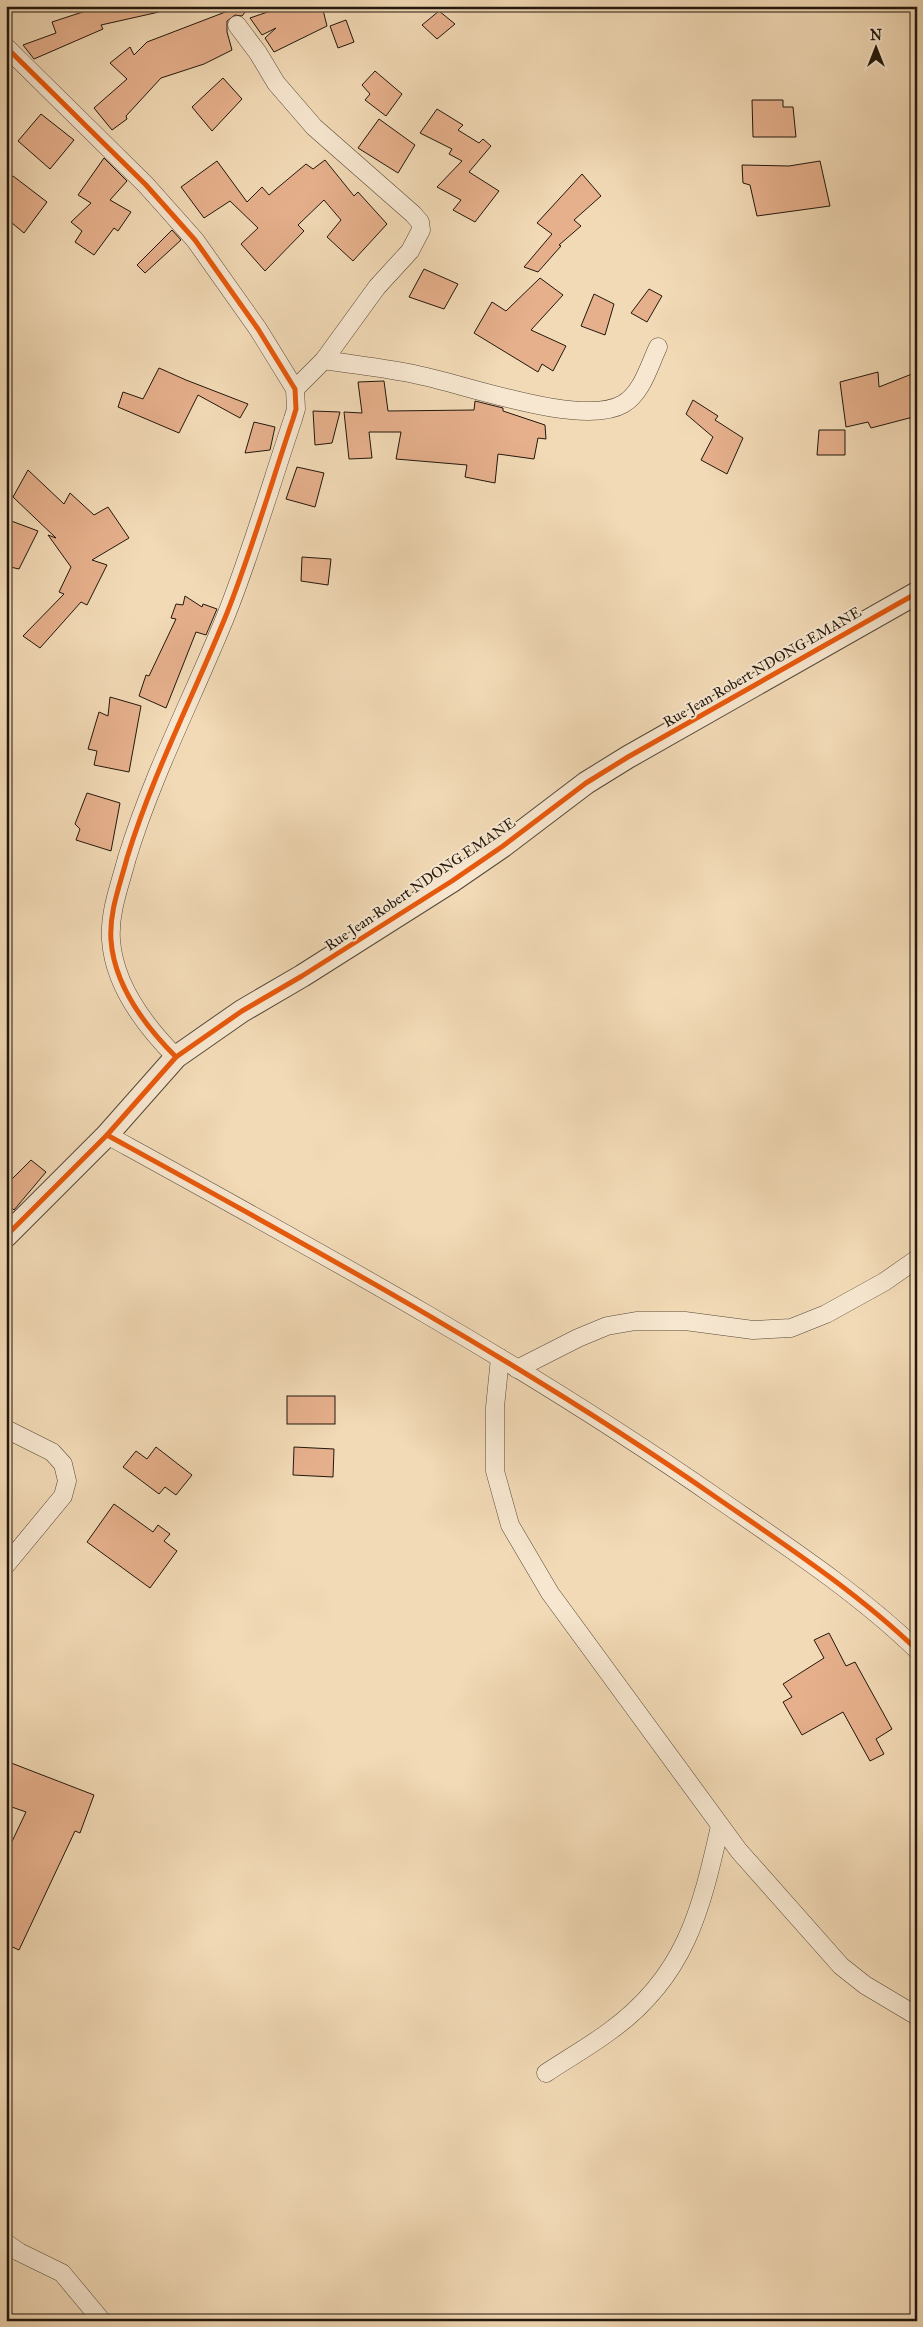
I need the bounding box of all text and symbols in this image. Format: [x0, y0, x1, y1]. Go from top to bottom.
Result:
north arrow [850, 22, 900, 72]
text: N [870, 27, 882, 44]
street label: Rue Jean Robert NDONG EMANE [660, 603, 865, 732]
street label: Rue Jean Robert NDONG EMANE [321, 813, 519, 955]

